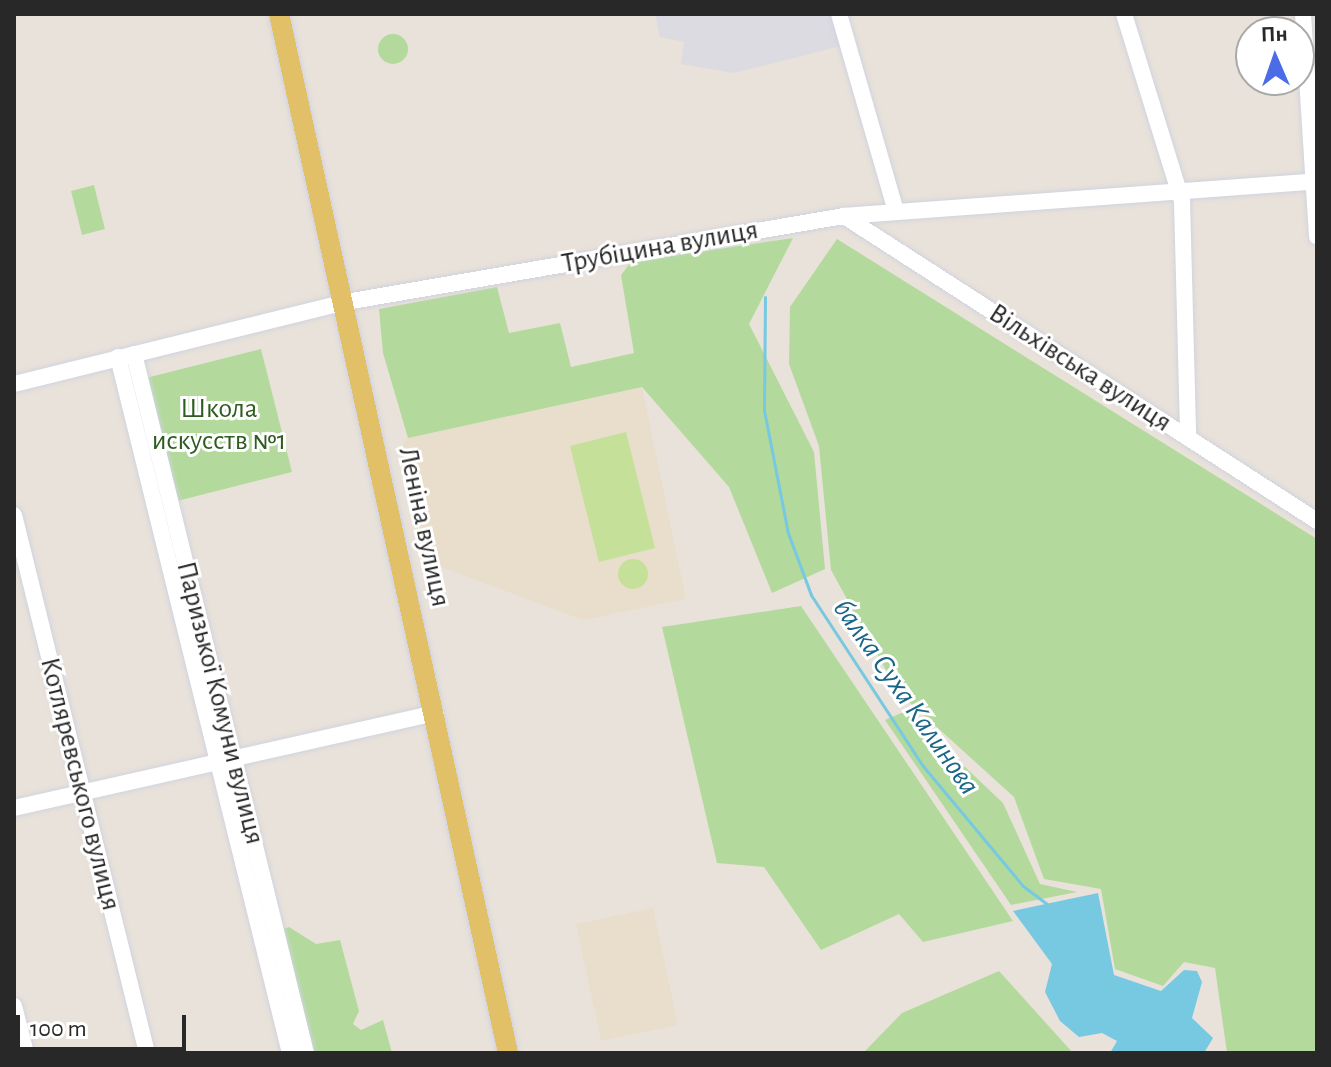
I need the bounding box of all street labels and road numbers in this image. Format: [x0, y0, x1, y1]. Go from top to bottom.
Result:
street label: Трубіцина вулиця [559, 213, 761, 281]
street label: Вільхівська вулиця [982, 296, 1178, 440]
street label: Леніна вулиця [391, 444, 457, 610]
street label: Паризької Комуни вулиця [169, 558, 271, 848]
street label: Котляревського вулиця [32, 654, 128, 914]

